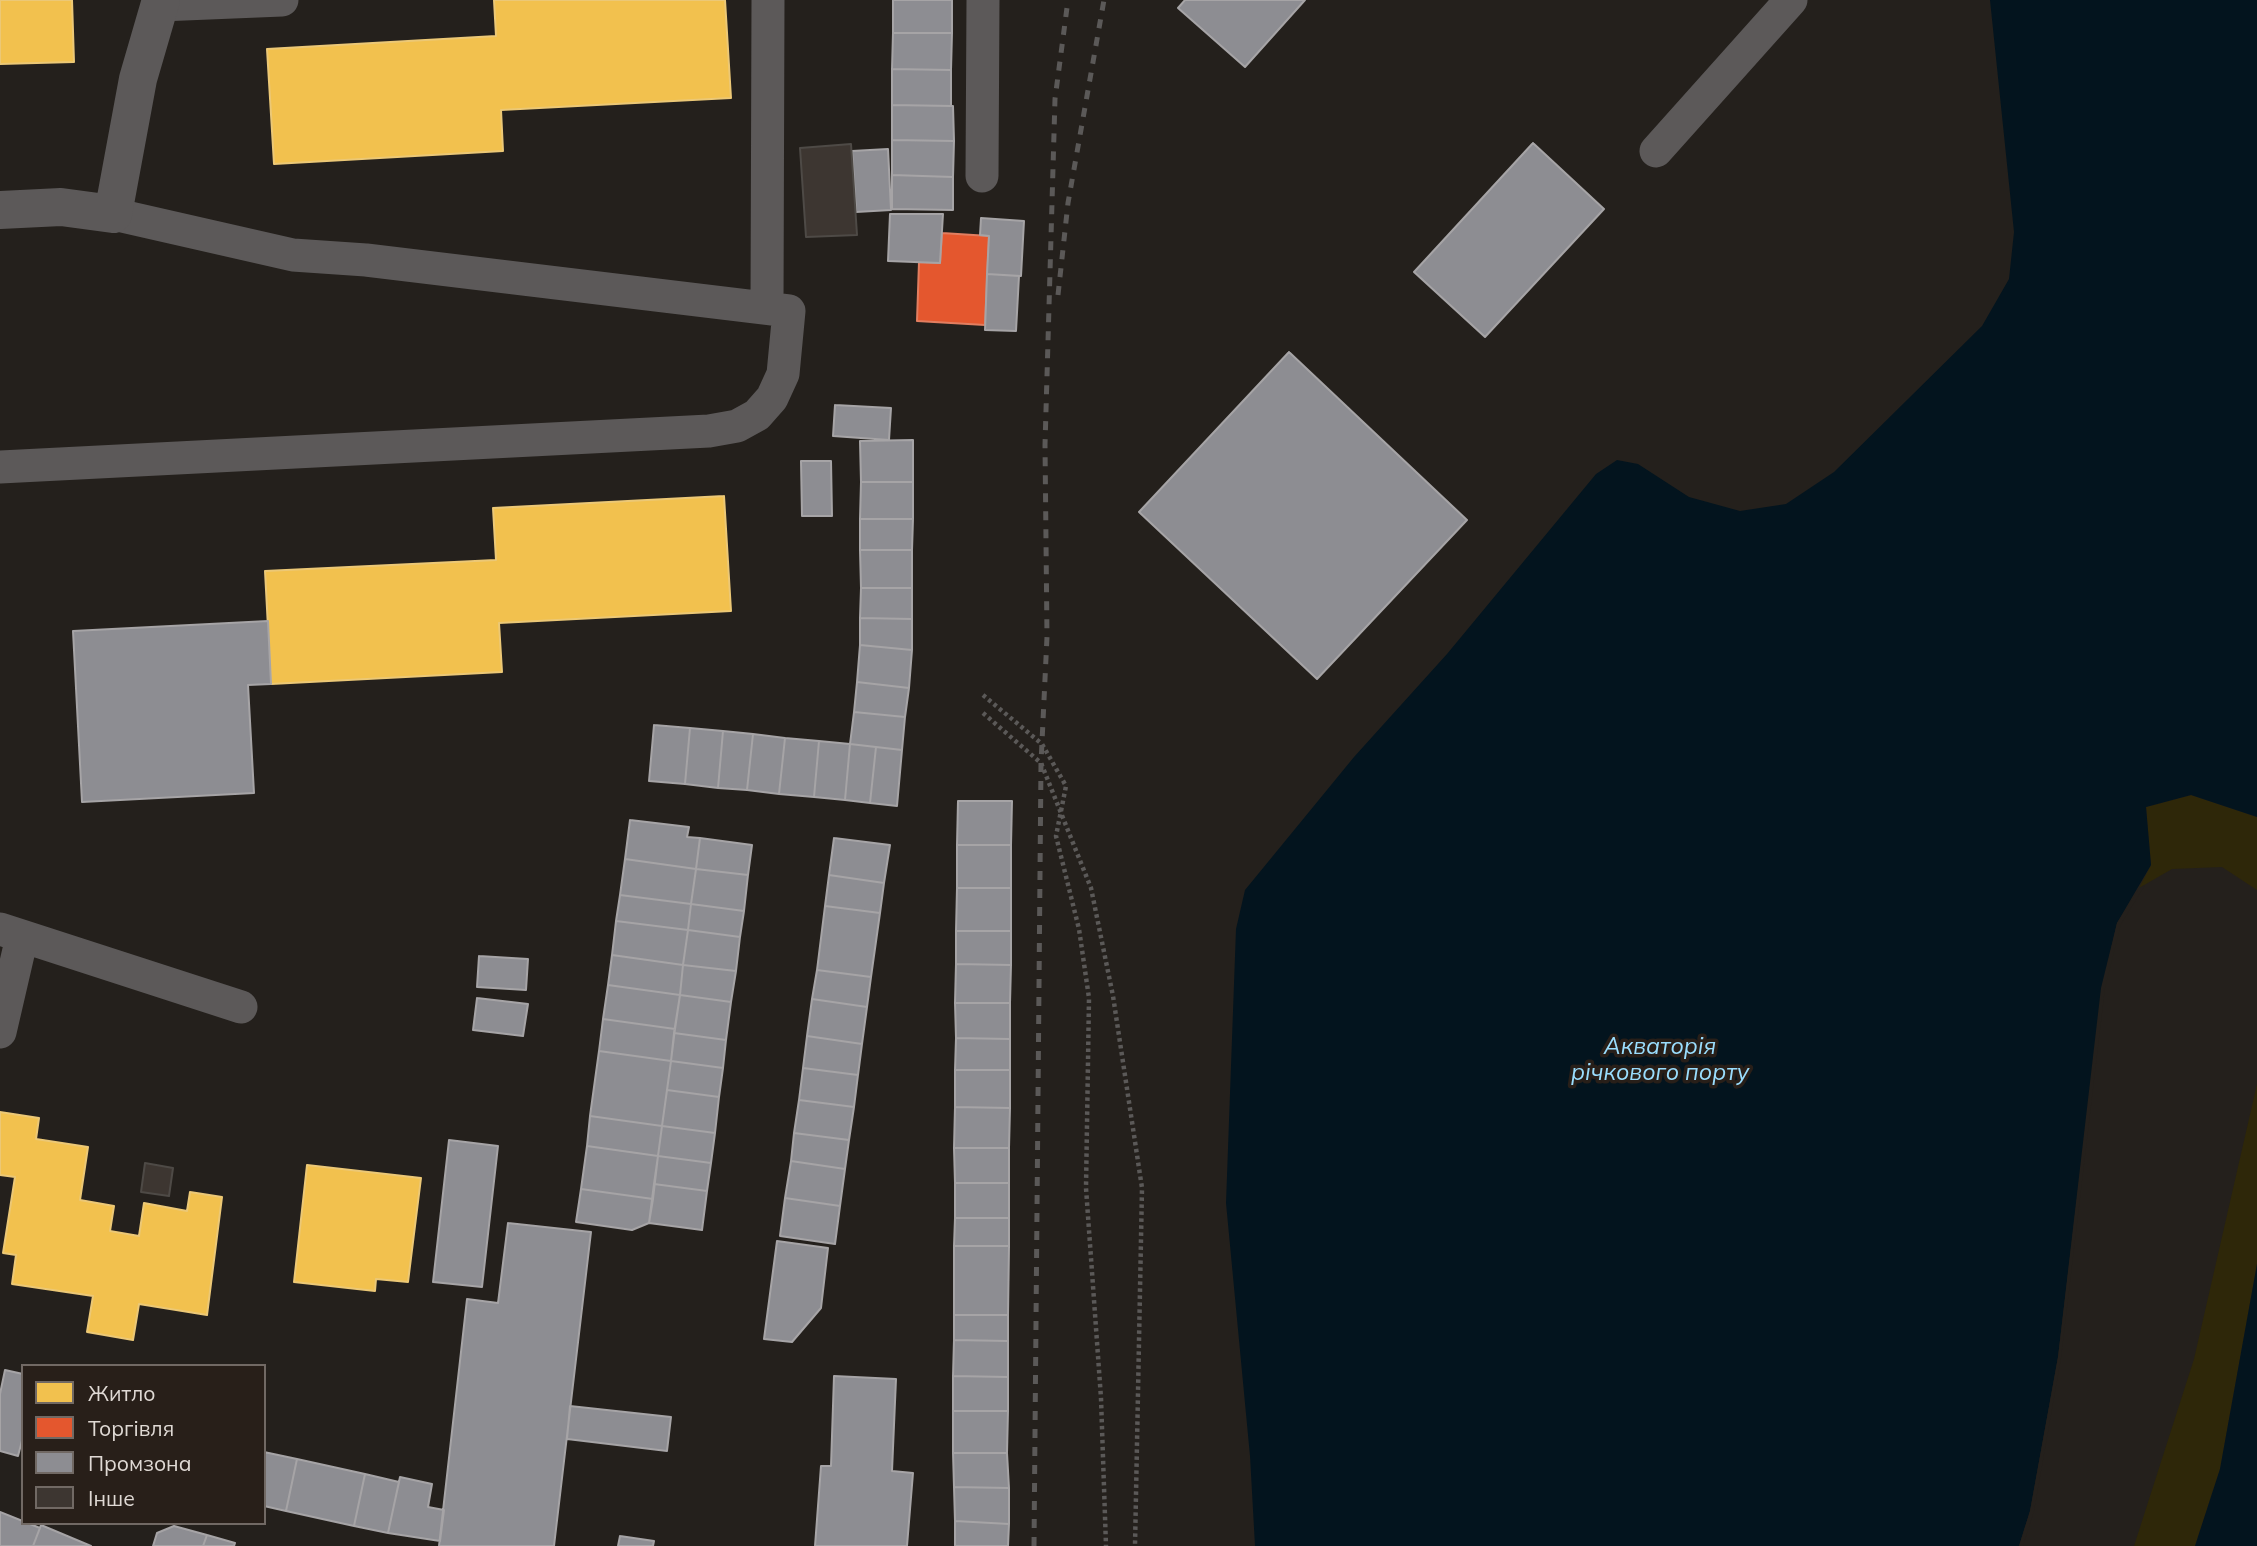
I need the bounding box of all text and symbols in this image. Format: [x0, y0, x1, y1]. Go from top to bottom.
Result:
water label: Акваторія річкового порту [1571, 1033, 1749, 1087]
legend [21, 1364, 266, 1525]
text: Житло [88, 1380, 155, 1406]
text: Торгівля [88, 1415, 174, 1441]
text: Промзона [88, 1450, 191, 1476]
text: Інше [88, 1485, 135, 1511]

